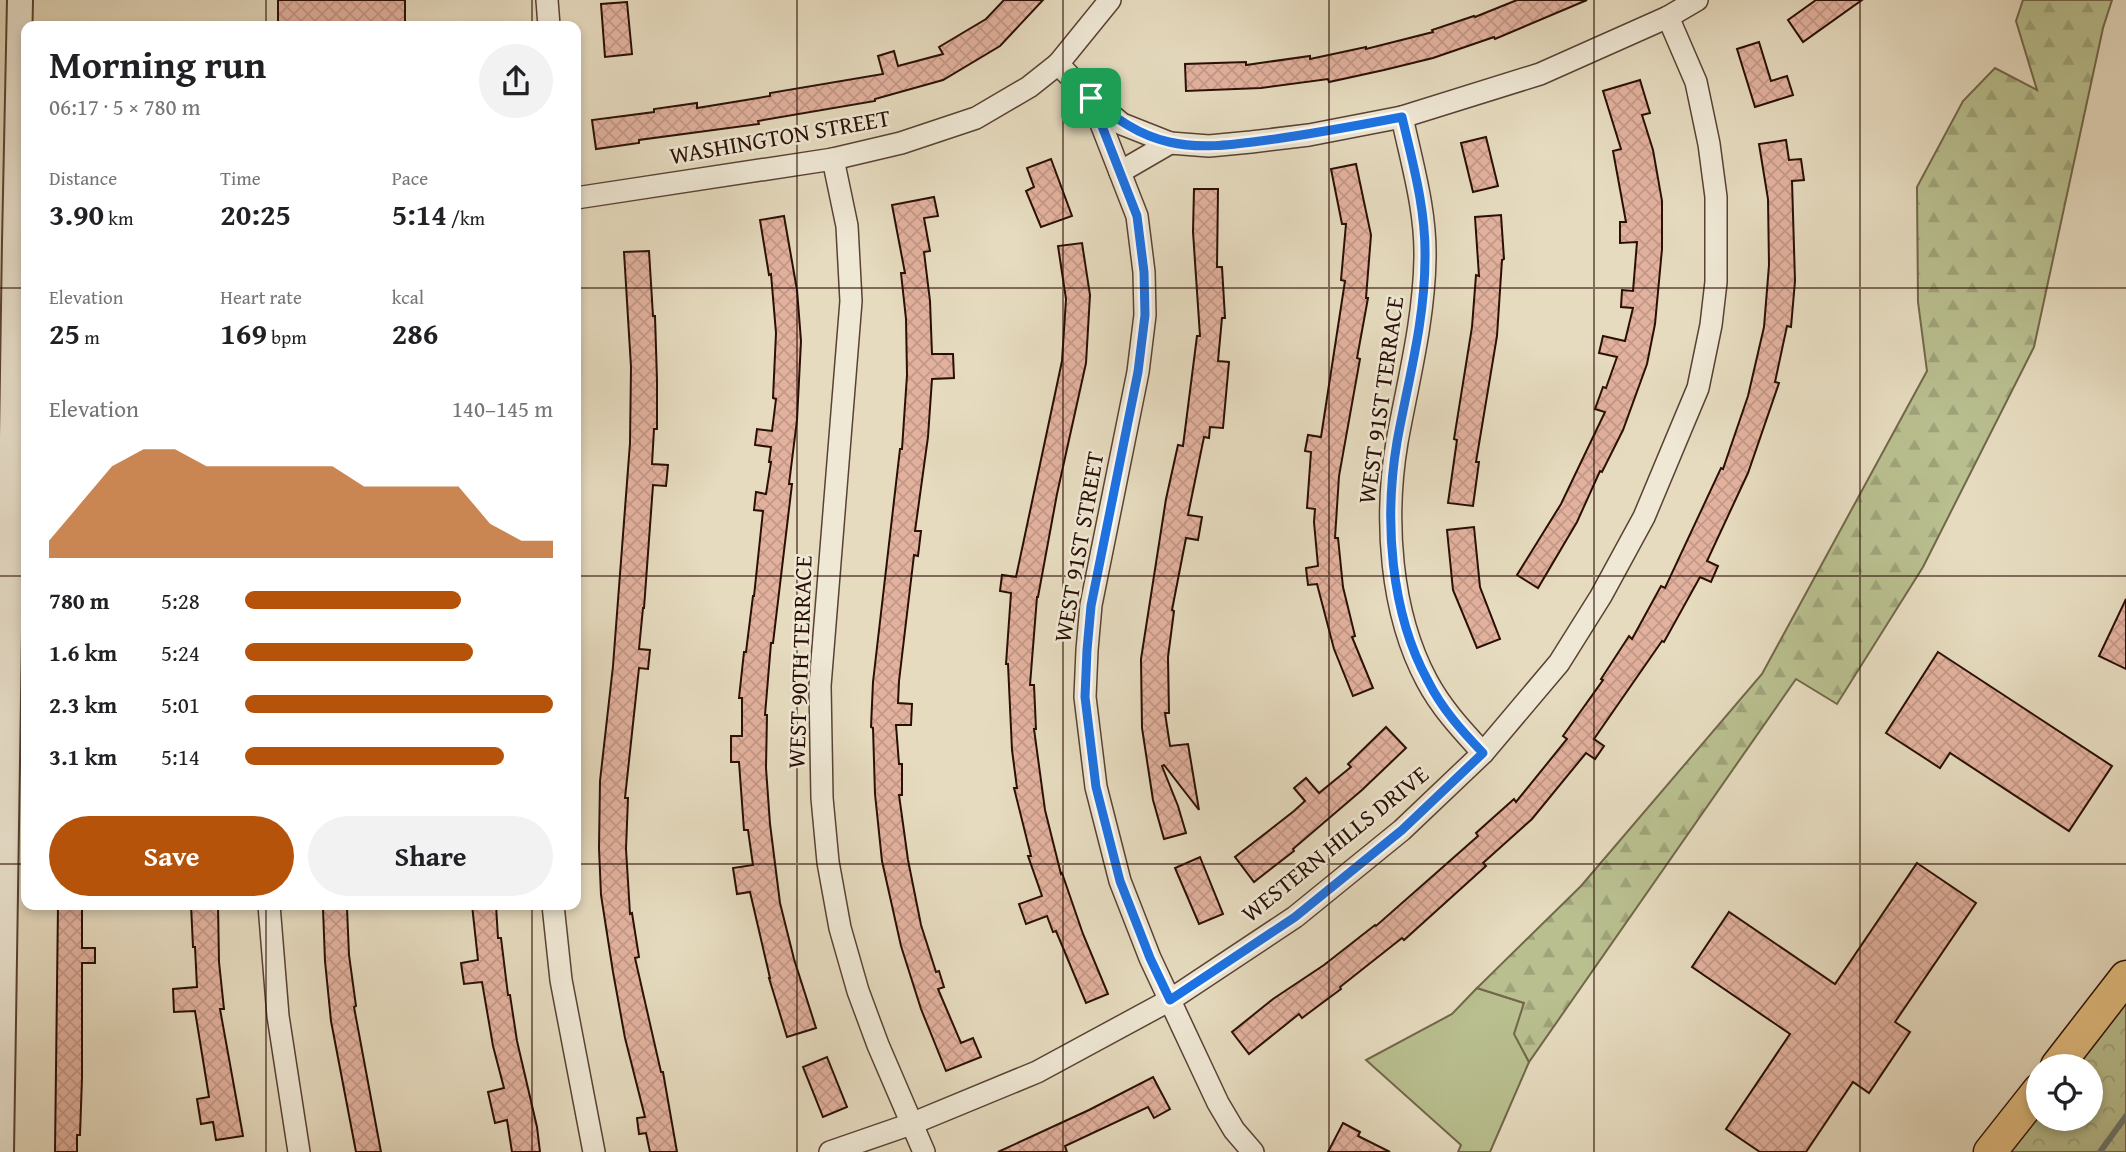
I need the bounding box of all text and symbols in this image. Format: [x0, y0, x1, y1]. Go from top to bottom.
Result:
text: Morning run [49, 36, 266, 92]
button: share [479, 44, 553, 118]
pin [1061, 68, 1121, 128]
icon: arrive [1072, 79, 1110, 117]
text: 06:17 · 5 × 780 m [49, 90, 201, 123]
street label: WASHINGTON STREET [667, 100, 893, 173]
text: Distance [49, 164, 117, 192]
text: Time [220, 164, 261, 192]
text: Pace [392, 164, 428, 192]
text: 3.90 [49, 192, 104, 236]
text: 20:25 [220, 192, 291, 236]
text: 5:14 [392, 192, 447, 236]
text: km [104, 204, 133, 232]
text: /km [447, 204, 485, 232]
text: Elevation [49, 283, 123, 311]
text: Heart rate [220, 283, 302, 311]
text: kcal [392, 283, 424, 311]
street label: WEST 91ST TERRACE [1349, 294, 1412, 506]
text: 25 [49, 311, 80, 355]
text: 169 [220, 311, 267, 355]
text: 286 [392, 311, 438, 355]
text: m [80, 323, 100, 351]
text: bpm [267, 323, 307, 351]
text: Elevation [49, 392, 139, 425]
text: 140–145 m [452, 392, 553, 425]
street label: WEST 91ST STREET [1044, 449, 1113, 645]
street label: WEST 90TH TERRACE [778, 555, 821, 769]
text: 780 m [49, 584, 110, 617]
text: 5:28 [161, 584, 200, 617]
text: 1.6 km [49, 636, 117, 669]
text: 5:24 [161, 636, 200, 669]
text: 2.3 km [49, 688, 117, 721]
text: 5:01 [161, 688, 200, 721]
text: 3.1 km [49, 740, 117, 773]
text: 5:14 [161, 740, 200, 773]
street label: WESTERN HILLS DRIVE [1234, 757, 1436, 930]
button: Save [49, 816, 294, 896]
button: Share [308, 816, 553, 896]
map controls [2026, 1054, 2103, 1131]
button: locate [2026, 1054, 2103, 1131]

